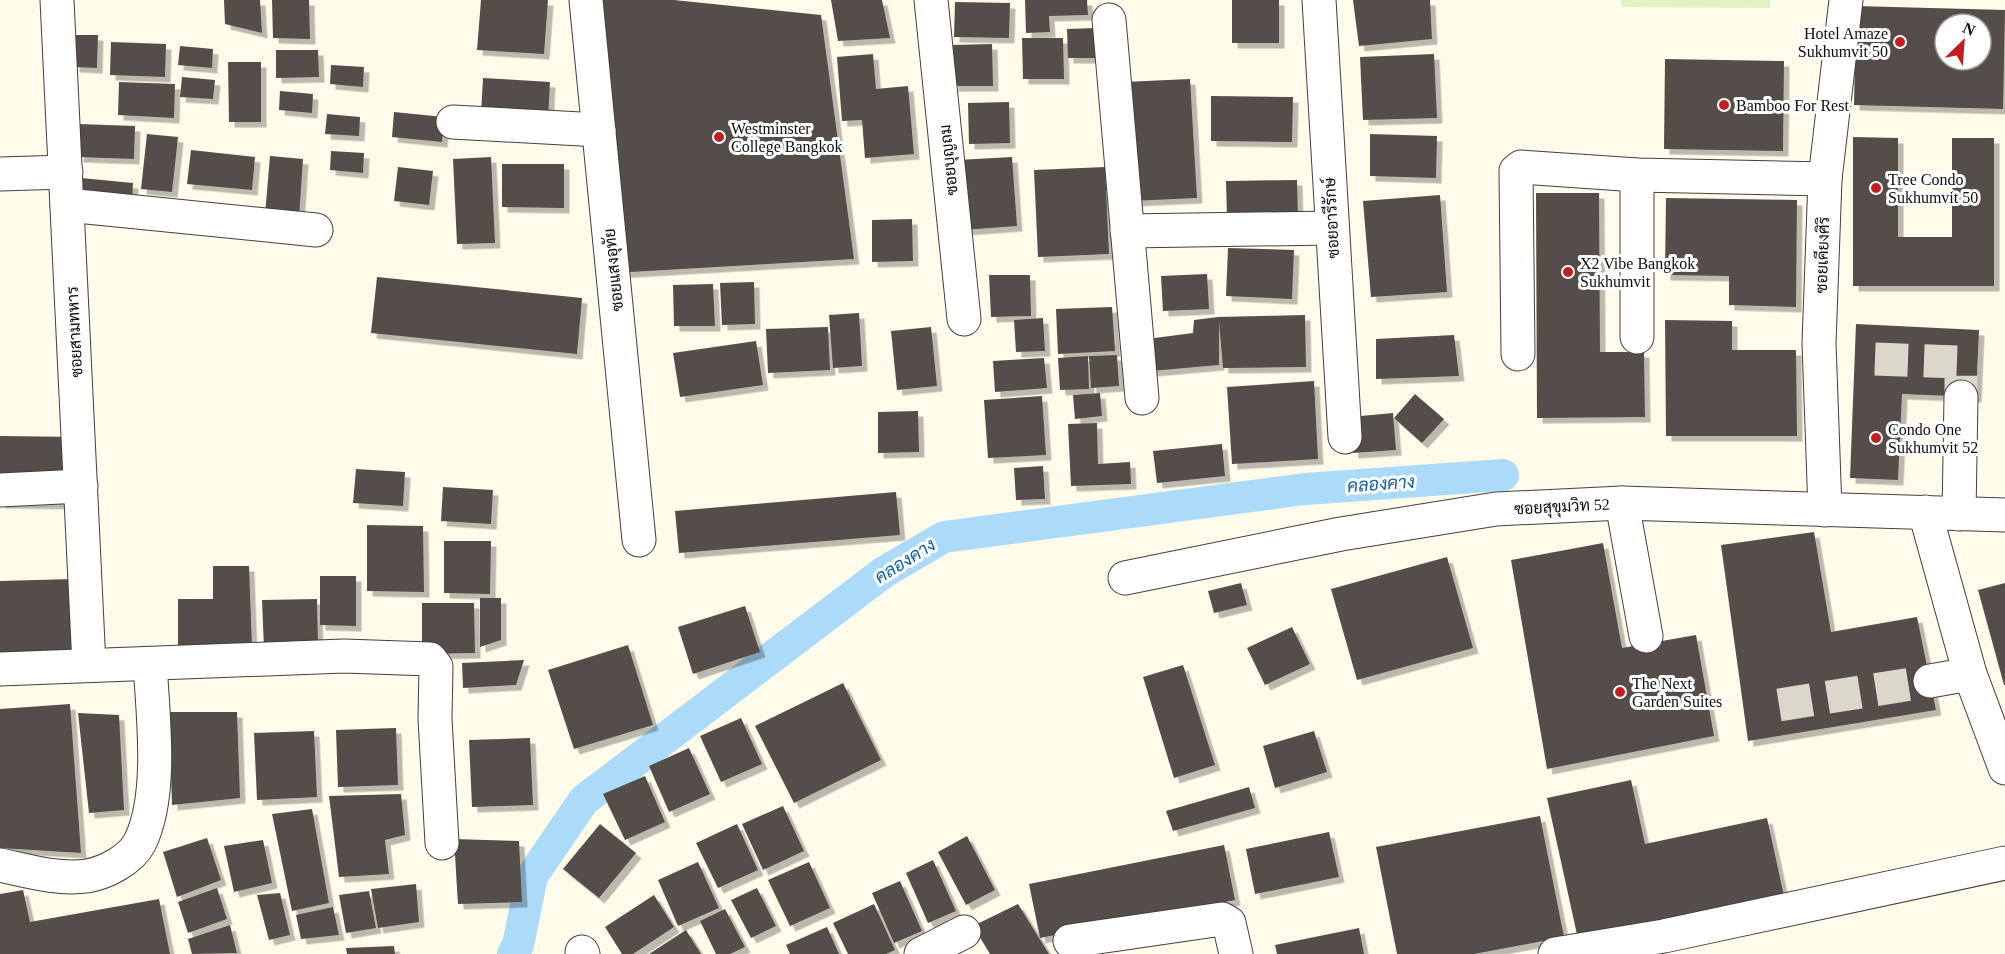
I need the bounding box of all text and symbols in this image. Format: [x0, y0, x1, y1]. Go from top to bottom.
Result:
north arrow [1933, 12, 1993, 72]
text: N [1960, 19, 1978, 39]
place label: Hotel Amaze Sukhumvit 50 [1798, 25, 1888, 60]
marker: Hotel Amaze Sukhumvit 50 [1893, 35, 1907, 49]
place label: Bamboo For Rest [1736, 97, 1849, 114]
marker: Bamboo For Rest [1717, 98, 1731, 112]
place label: Westminster College Bangkok [731, 120, 843, 156]
street label: ซอยบุญถม [936, 123, 964, 196]
marker: Westminster College Bangkok [712, 130, 726, 144]
place label: Tree Condo Sukhumvit 50 [1888, 171, 1978, 206]
street label: ซอยอารีรักษ์ [1317, 177, 1342, 259]
marker: Tree Condo Sukhumvit 50 [1869, 181, 1883, 195]
street label: ซอยเคียงศิริ [1810, 216, 1832, 294]
street label: ซอยแสงอุทัย [599, 227, 629, 312]
place label: X2 Vibe Bangkok Sukhumvit [1580, 255, 1695, 290]
marker: X2 Vibe Bangkok Sukhumvit [1561, 265, 1575, 279]
street label: ซอยสามทหาร [64, 286, 85, 378]
place label: Condo One Sukhumvit 52 [1888, 421, 1978, 456]
marker: Condo One Sukhumvit 52 [1869, 431, 1883, 445]
water label: คลองคาง [1346, 472, 1416, 496]
street label: ซอยสุขุมวิท 52 [1514, 495, 1610, 520]
water label: คลองคาง [871, 535, 939, 587]
place label: The Next Garden Suites [1632, 675, 1722, 710]
marker: The Next Garden Suites [1613, 685, 1627, 699]

